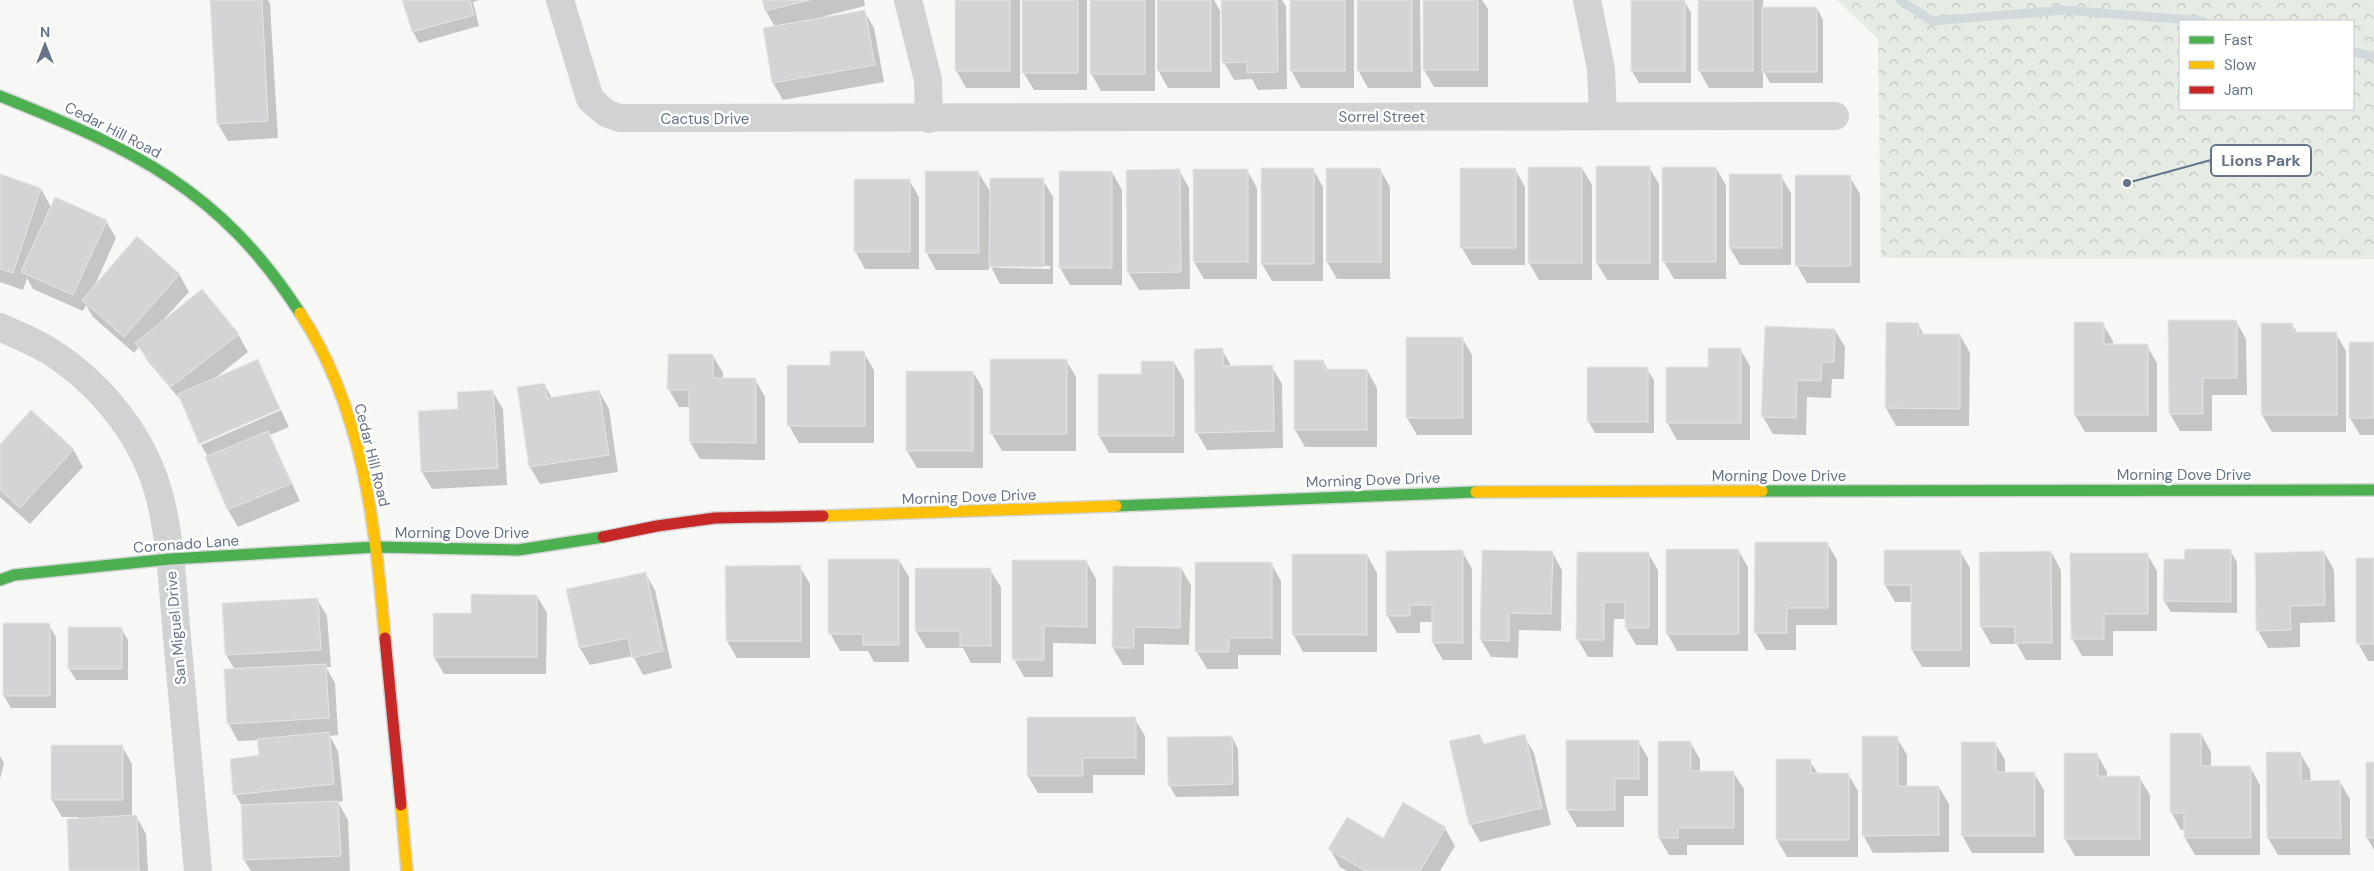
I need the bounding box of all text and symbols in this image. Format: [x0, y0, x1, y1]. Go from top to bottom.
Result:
north arrow [20, 20, 70, 70]
legend [2179, 20, 2354, 110]
text: N [40, 23, 50, 41]
text: Fast [2224, 30, 2253, 50]
text: Slow [2224, 55, 2257, 75]
text: Jam [2224, 80, 2253, 100]
street label: Cedar Hill Road [61, 97, 165, 163]
street label: Sorrel Street [1339, 107, 1426, 127]
street label: Cactus Drive [661, 109, 749, 129]
callout: Lions Park [2211, 145, 2311, 176]
text: Lions Park [2221, 150, 2302, 171]
street label: Cedar Hill Road [349, 401, 395, 509]
street label: Morning Dove Drive [2117, 465, 2251, 485]
street label: Morning Dove Drive [1712, 466, 1846, 486]
street label: Morning Dove Drive [1305, 468, 1441, 492]
street label: Morning Dove Drive [901, 485, 1037, 509]
street label: Morning Dove Drive [395, 523, 529, 543]
street label: Coronado Lane [132, 530, 240, 558]
street label: San Miguel Drive [161, 570, 191, 686]

